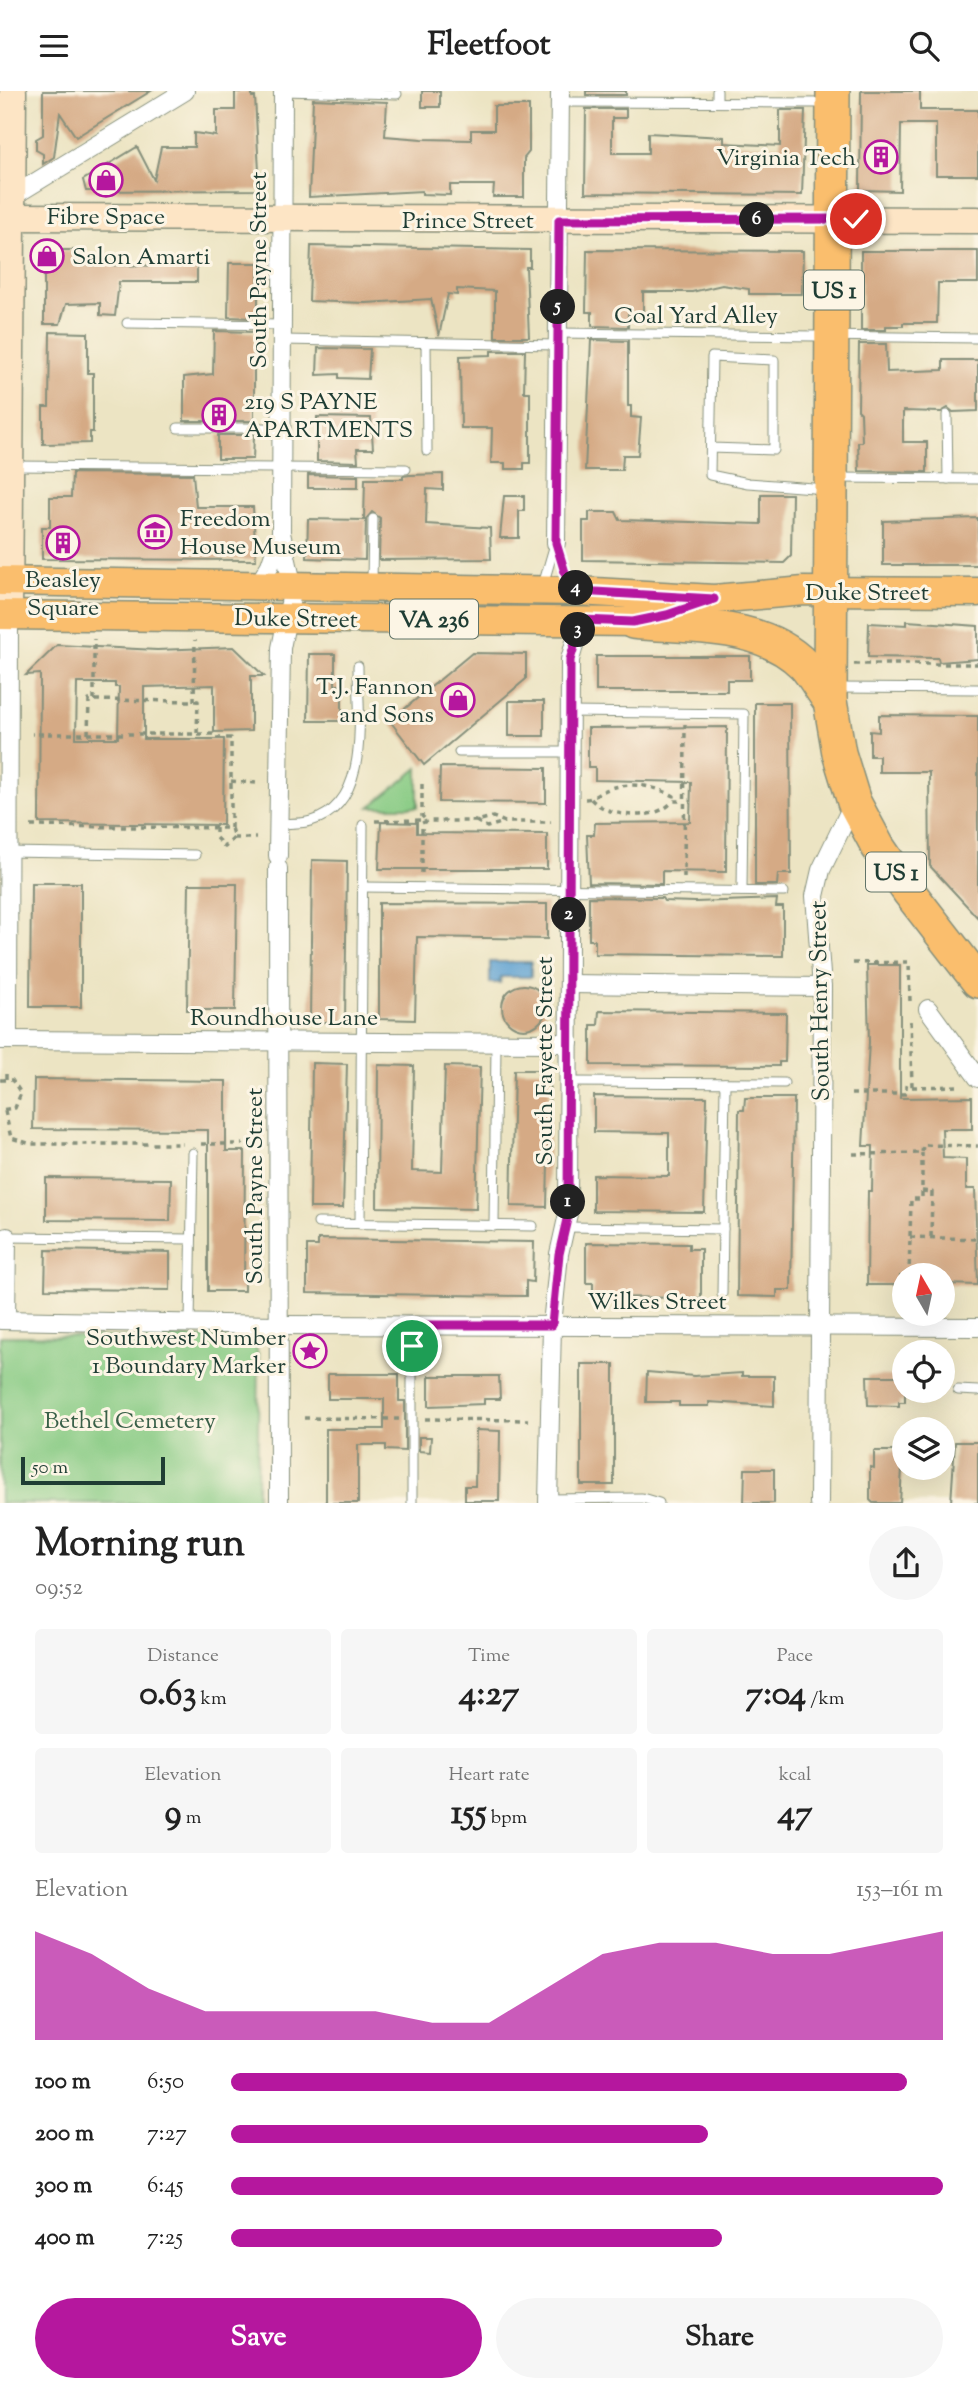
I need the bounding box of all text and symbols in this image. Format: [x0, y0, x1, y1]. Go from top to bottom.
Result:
text: Fleetfoot [427, 23, 551, 69]
icon: menu [35, 27, 73, 65]
icon: search [905, 27, 943, 65]
building icon: Virginia Tech [862, 138, 900, 176]
place label: Virginia Tech [716, 142, 856, 176]
shop icon: Fibre Space [87, 161, 125, 199]
street label: South Payne Street [243, 172, 277, 368]
pin [826, 189, 886, 249]
icon: check [837, 200, 875, 238]
place label: Fibre Space [47, 201, 165, 235]
pin: 6 [740, 202, 774, 237]
street label: Prince Street [402, 205, 534, 239]
text: 6 [752, 206, 761, 233]
shop icon: Salon Amarti [28, 237, 66, 275]
place label: Salon Amarti [72, 241, 211, 275]
road number: US 1 [804, 271, 864, 309]
pin: 5 [540, 289, 576, 325]
text: 5 [554, 293, 561, 320]
street label: Coal Yard Alley [614, 300, 778, 334]
place label: 219 S PAYNE APARTMENTS [244, 386, 413, 448]
building icon: 219 S PAYNE APARTMENTS [200, 396, 238, 434]
place label: Freedom House Museum [180, 503, 342, 565]
museum icon: Freedom House Museum [136, 513, 174, 551]
building icon: Beasley Square [44, 524, 82, 562]
place label: Beasley Square [25, 564, 101, 626]
pin: 4 [558, 571, 594, 605]
text: 4 [571, 574, 580, 601]
street label: Duke Street [805, 577, 929, 611]
road number: VA 236 [390, 599, 478, 639]
street label: Duke Street [234, 602, 358, 638]
pin: 3 [560, 613, 596, 647]
text: 3 [574, 616, 581, 643]
place label: T.J. Fannon and Sons [316, 671, 434, 733]
shop icon: T.J. Fannon and Sons [439, 681, 477, 719]
road number: US 1 [866, 853, 926, 891]
pin: 2 [552, 897, 586, 933]
street label: South Henry Street [802, 900, 840, 1102]
text: 2 [564, 901, 573, 928]
street label: South Fayette Street [529, 956, 563, 1166]
street label: Roundhouse Lane [190, 1002, 378, 1036]
street label: South Payne Street [239, 1088, 273, 1284]
pin: 1 [550, 1185, 586, 1219]
text: 1 [564, 1188, 571, 1215]
north arrow [892, 1263, 956, 1327]
map controls [892, 1263, 955, 1480]
street label: Wilkes Street [587, 1286, 727, 1320]
pin [382, 1316, 442, 1376]
place label: Southwest Number 1 Boundary Marker [86, 1322, 286, 1384]
icon: arrive [393, 1327, 431, 1365]
place icon: Southwest Number 1 Boundary Marker [291, 1332, 329, 1370]
button: locate [892, 1340, 955, 1403]
park label: Bethel Cemetery [44, 1405, 216, 1439]
button: layers [892, 1417, 955, 1480]
scale bar [21, 1454, 164, 1486]
text: 50 m [32, 1455, 68, 1482]
text: Morning run [35, 1519, 245, 1573]
button: share [869, 1526, 943, 1600]
text: 09:52 [35, 1572, 83, 1605]
text: Distance [147, 1643, 219, 1670]
text: Time [468, 1643, 510, 1670]
text: Pace [777, 1643, 813, 1670]
text: 0.63 [139, 1670, 197, 1721]
text: 4:27 [459, 1670, 519, 1721]
text: 7:04 [745, 1670, 806, 1721]
text: km [197, 1686, 227, 1713]
text: /km [806, 1686, 845, 1713]
text: Elevation [144, 1762, 222, 1789]
text: Heart rate [448, 1762, 530, 1789]
text: kcal [779, 1762, 811, 1789]
text: 9 [165, 1789, 182, 1840]
text: 155 [451, 1789, 487, 1840]
text: 47 [777, 1789, 813, 1840]
text: m [182, 1805, 201, 1832]
text: bpm [487, 1805, 527, 1832]
text: Elevation [35, 1874, 128, 1907]
text: 153–161 m [856, 1874, 943, 1907]
text: 100 m [35, 2066, 91, 2099]
text: 6:50 [147, 2066, 184, 2099]
text: 200 m [35, 2118, 94, 2151]
text: 7:27 [147, 2118, 187, 2151]
text: 300 m [35, 2170, 92, 2203]
text: 6:45 [147, 2170, 184, 2203]
text: 400 m [35, 2222, 95, 2255]
text: 7:25 [147, 2222, 183, 2255]
button: Save [35, 2298, 482, 2378]
button: Share [496, 2298, 943, 2378]

